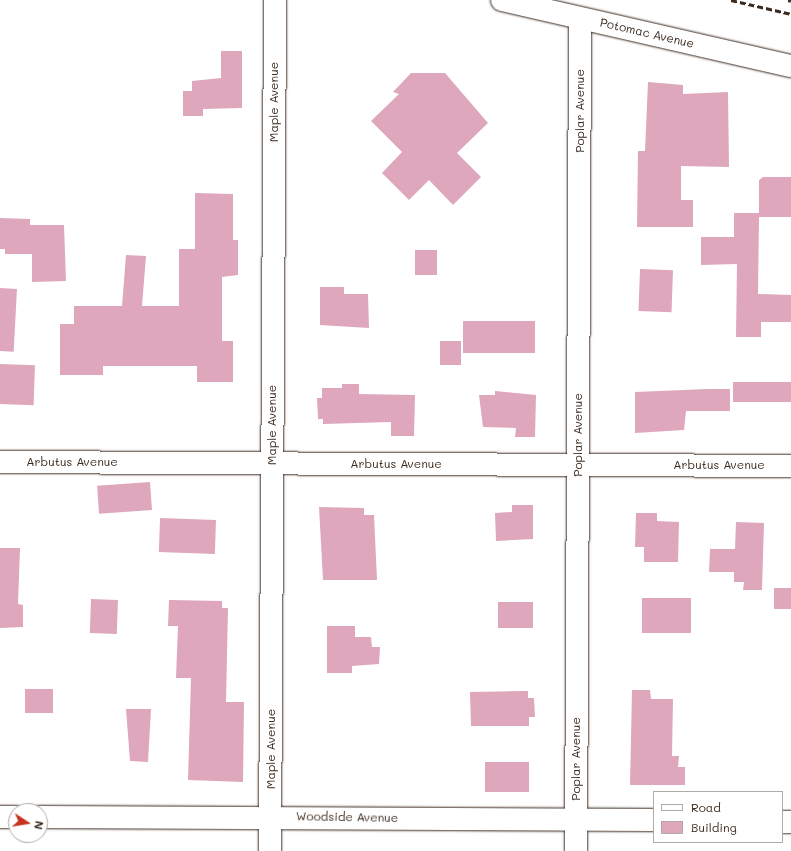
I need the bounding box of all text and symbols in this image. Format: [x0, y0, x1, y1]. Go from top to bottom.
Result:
street label: Potomac Avenue [598, 15, 696, 51]
street label: Maple Avenue [267, 62, 281, 142]
street label: Poplar Avenue [573, 69, 587, 153]
street label: Maple Avenue [265, 385, 279, 465]
street label: Poplar Avenue [571, 393, 585, 477]
street label: Arbutus Avenue [26, 455, 118, 469]
street label: Arbutus Avenue [350, 457, 442, 471]
street label: Arbutus Avenue [673, 458, 765, 472]
street label: Maple Avenue [264, 709, 278, 789]
street label: Poplar Avenue [569, 717, 583, 801]
legend [653, 791, 783, 843]
text: Road [691, 799, 721, 815]
north arrow [8, 803, 48, 843]
street label: Woodside Avenue [296, 809, 398, 825]
text: Building [691, 819, 737, 835]
text: N [31, 820, 47, 831]

